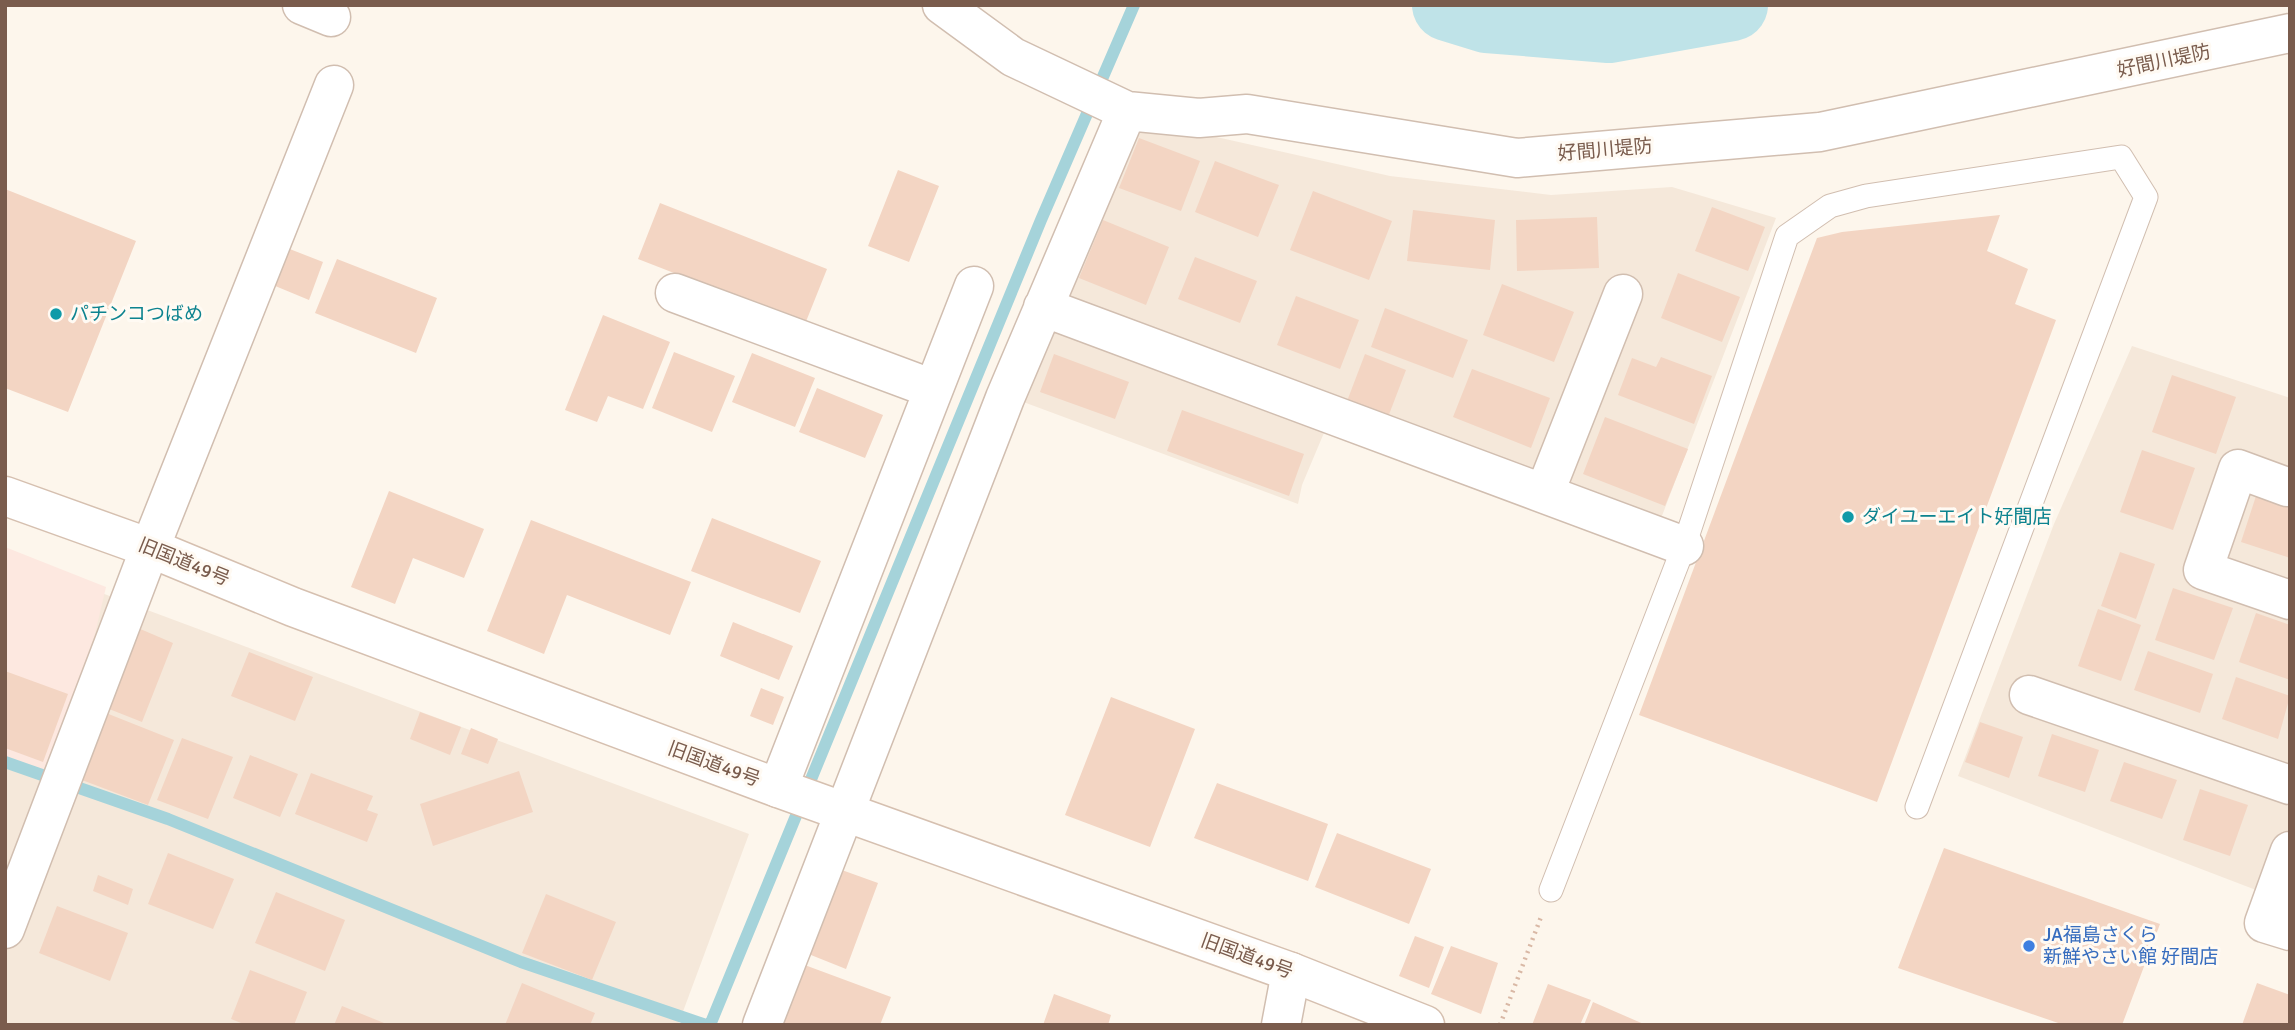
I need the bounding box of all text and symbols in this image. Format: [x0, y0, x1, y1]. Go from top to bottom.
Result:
street label: 好間川堤防 [2115, 39, 2213, 83]
street label: 好間川堤防 [1557, 134, 1653, 166]
place label: パチンコつばめ [70, 302, 203, 326]
marker: パチンコつばめ [48, 306, 64, 322]
place label: ダイユーエイト好間店 [1862, 505, 2052, 529]
marker: ダイユーエイト好間店 [1840, 509, 1856, 525]
street label: 旧国道49号 [135, 533, 233, 591]
street label: 旧国道49号 [665, 736, 763, 792]
place label: JA福島さくら 新鮮やさい館 好間店 [2043, 923, 2218, 969]
street label: 旧国道49号 [1198, 928, 1296, 984]
marker: JA福島さくら 新鮮やさい館 好間店 [2021, 938, 2037, 954]

